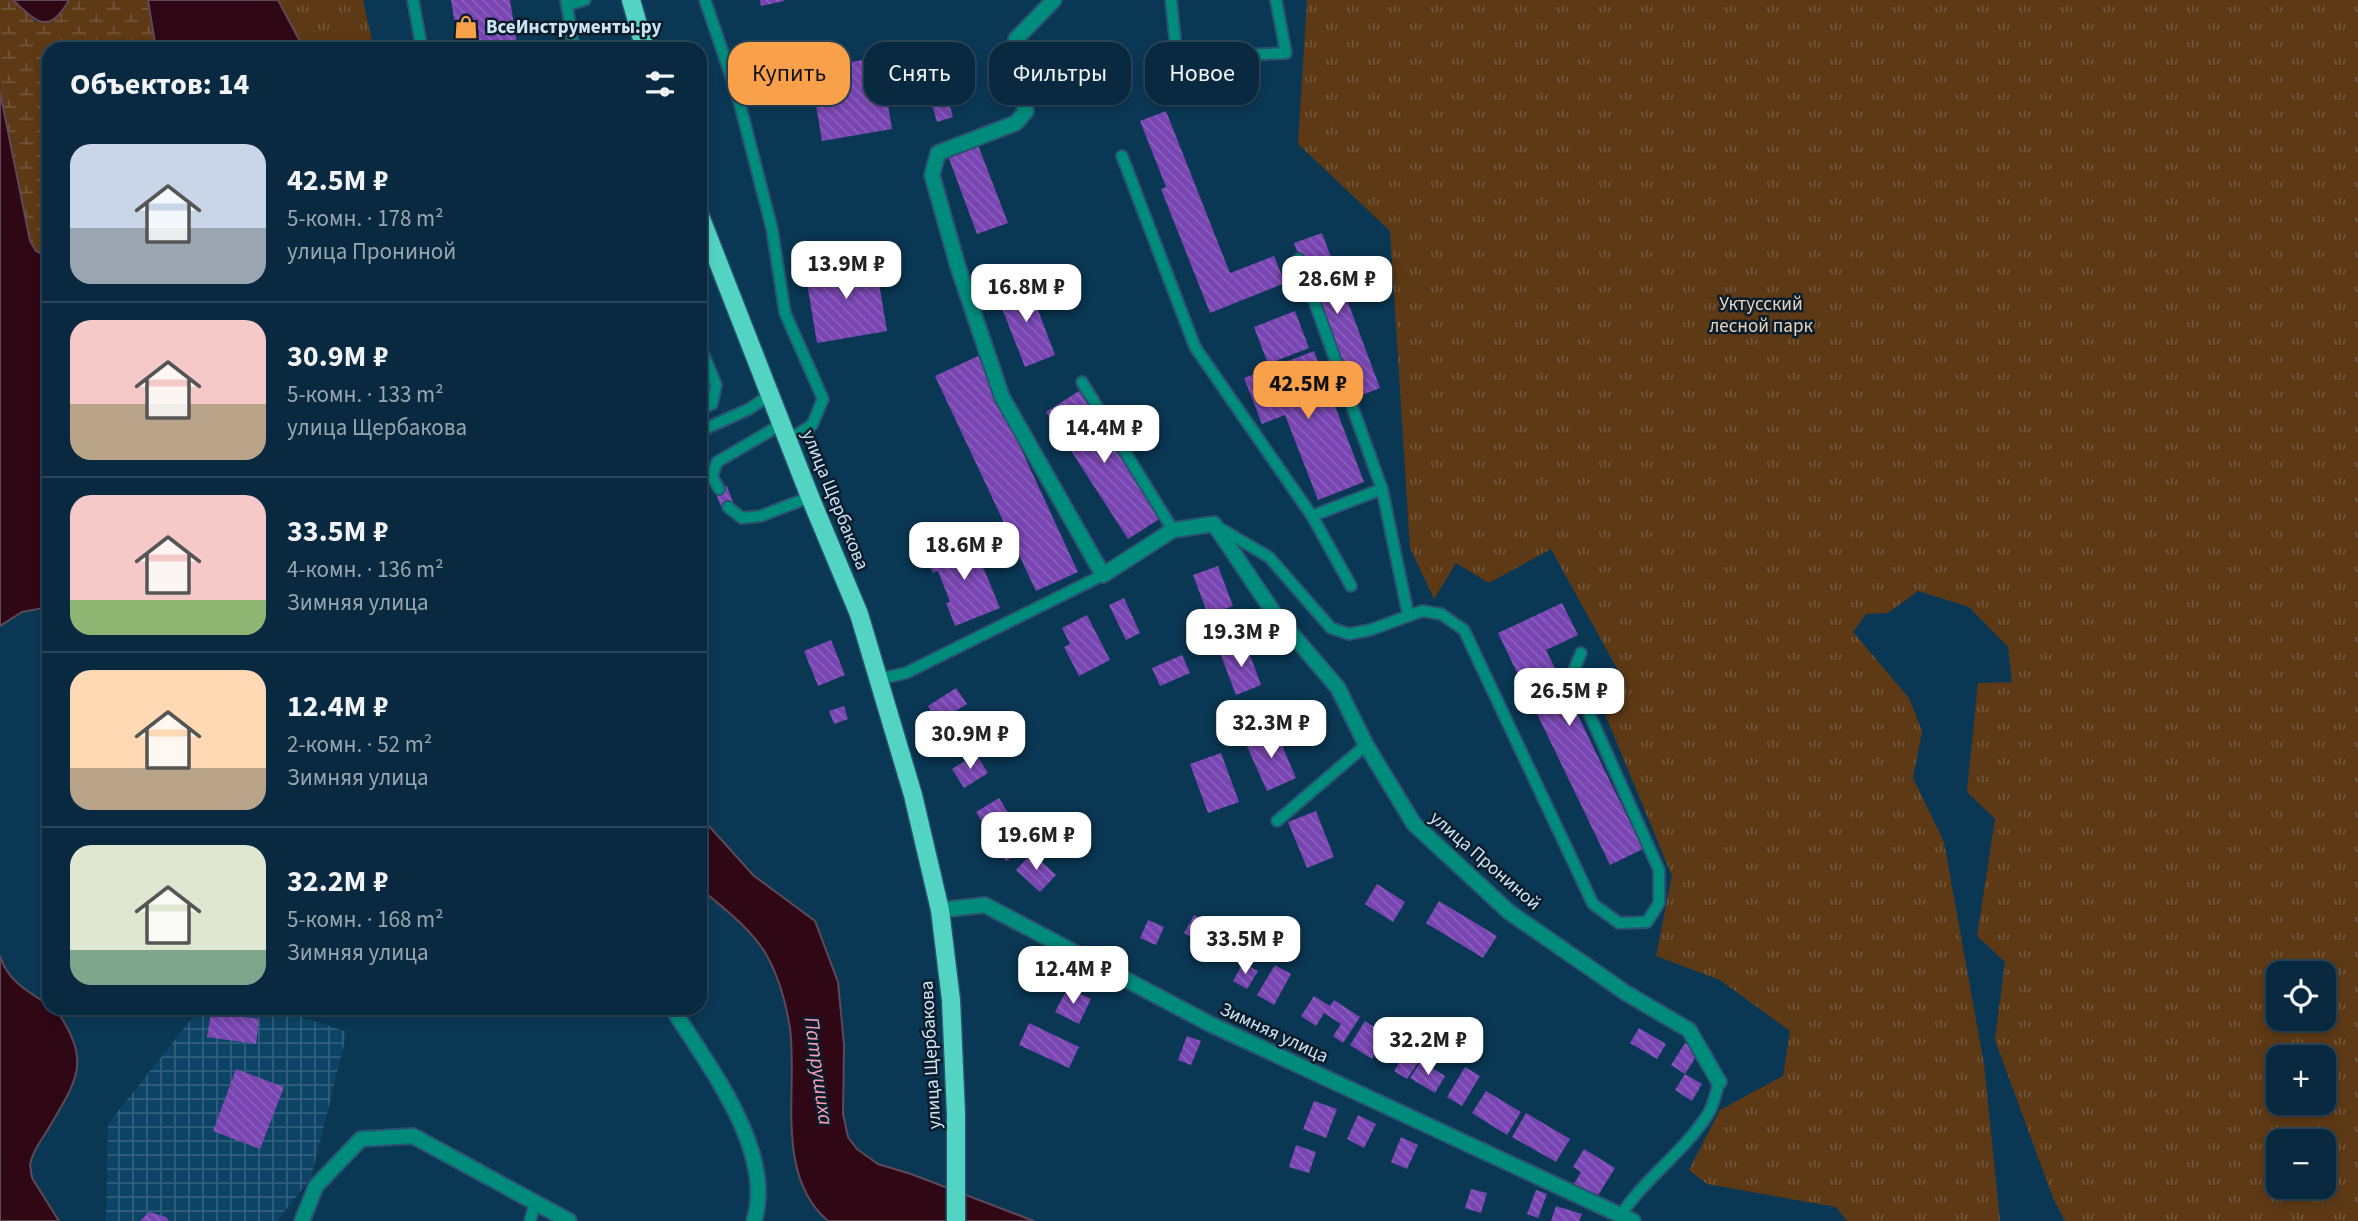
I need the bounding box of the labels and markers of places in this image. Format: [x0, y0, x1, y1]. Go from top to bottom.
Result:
shop icon: ВсеИнструменты.ру [452, 13, 480, 41]
place label: ВсеИнструменты.ру [486, 14, 662, 41]
pin: 13.9M ₽ [781, 242, 911, 301]
pin: 28.6M ₽ [1272, 256, 1402, 316]
pin: 16.8M ₽ [961, 264, 1091, 324]
pin: 42.5M ₽ [1243, 362, 1373, 421]
pin: 14.4M ₽ [1039, 406, 1169, 465]
pin: 18.6M ₽ [899, 522, 1029, 582]
pin: 19.3M ₽ [1176, 610, 1306, 669]
pin: 26.5M ₽ [1504, 668, 1634, 728]
pin: 32.3M ₽ [1206, 700, 1336, 760]
pin: 30.9M ₽ [905, 712, 1035, 771]
pin: 19.6M ₽ [971, 812, 1101, 872]
pin: 33.5M ₽ [1180, 916, 1310, 976]
pin: 12.4M ₽ [1008, 946, 1138, 1006]
pin: 32.2M ₽ [1363, 1018, 1493, 1077]

